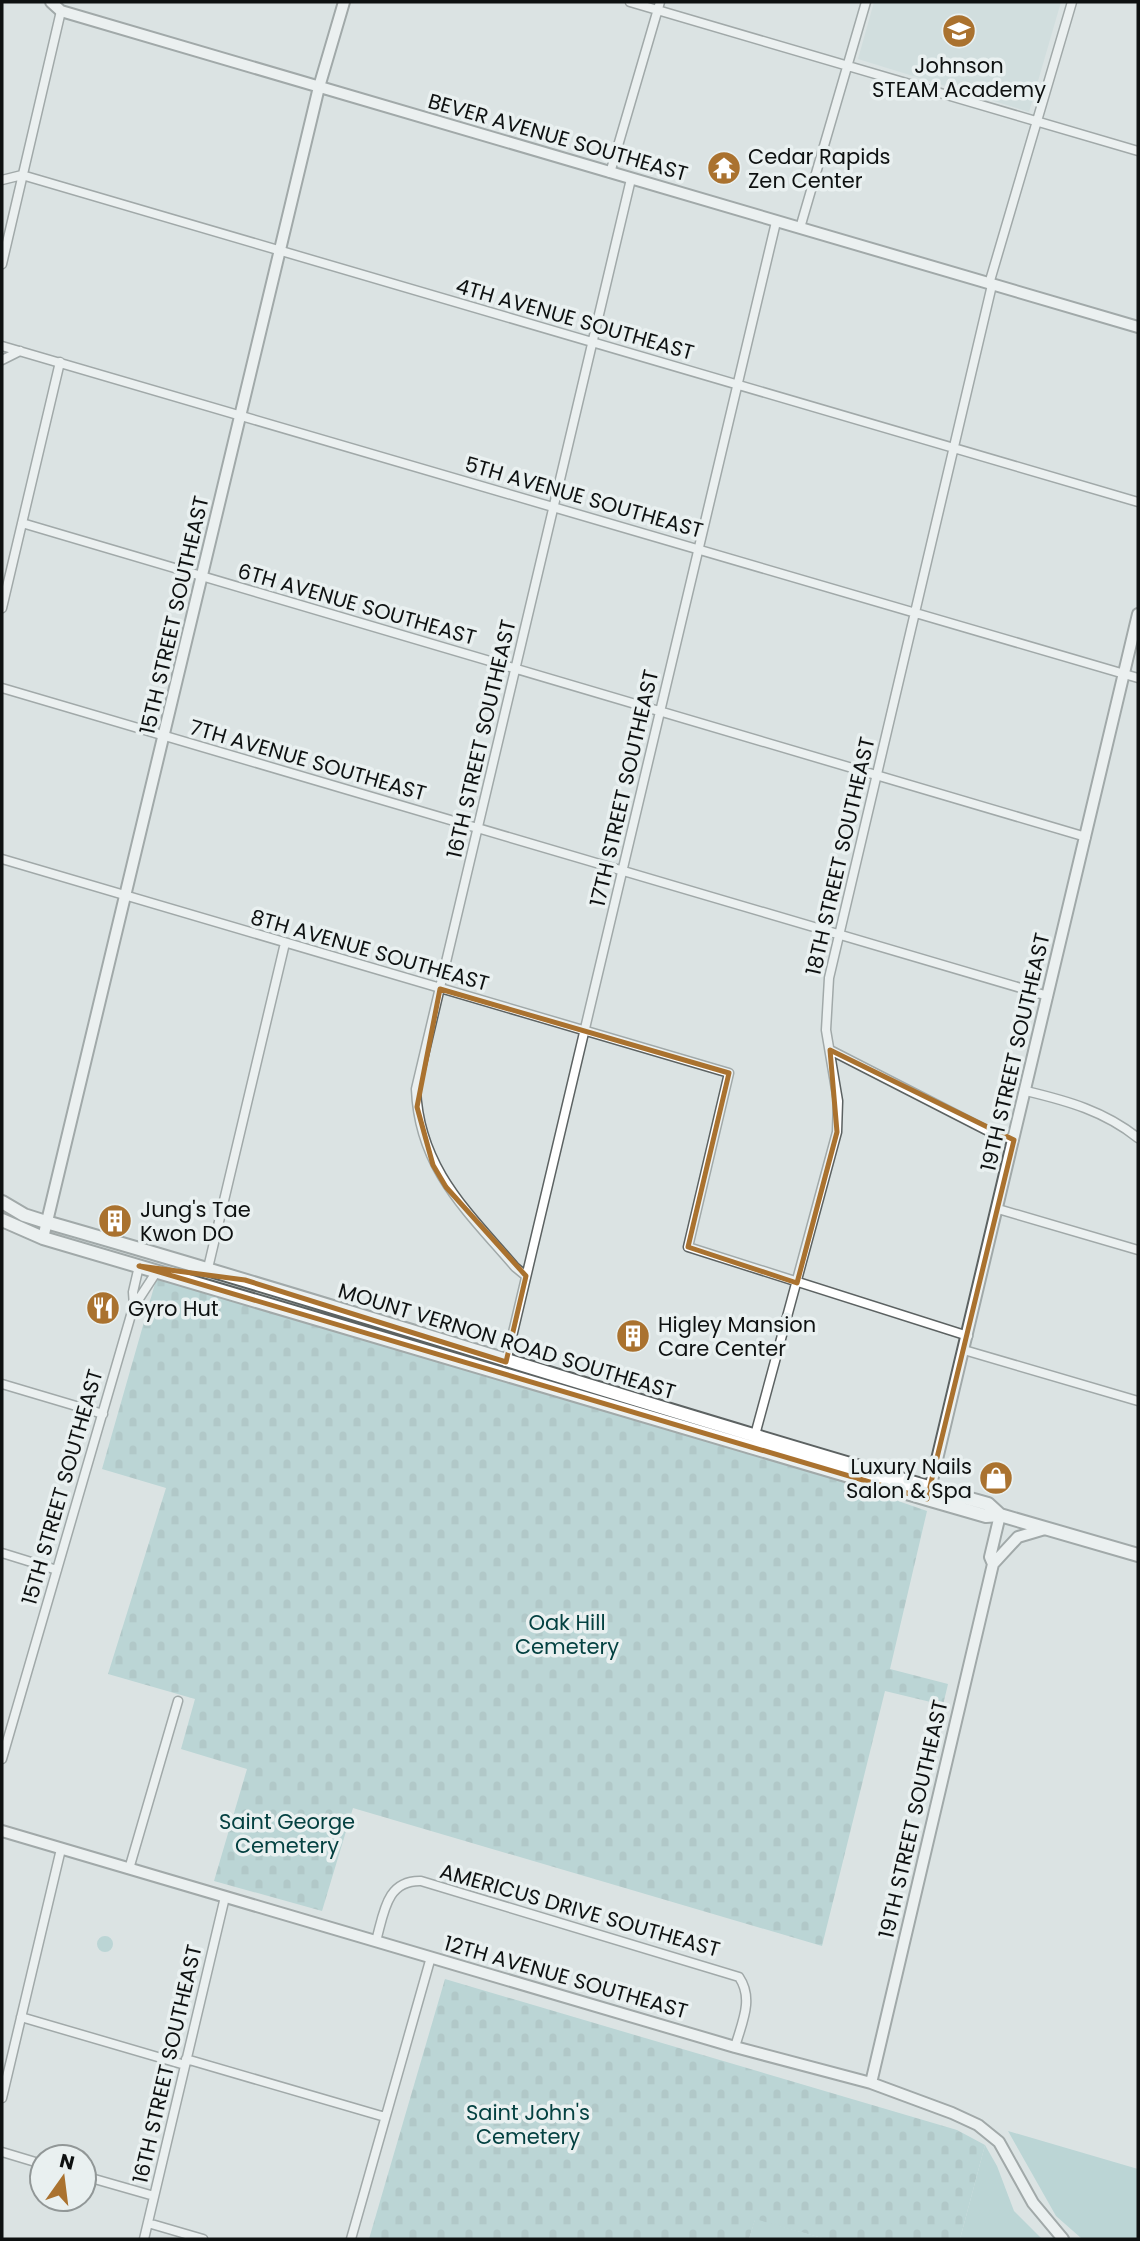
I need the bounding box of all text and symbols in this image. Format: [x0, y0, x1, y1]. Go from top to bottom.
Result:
school or university icon: Johnson STEAM Academy [940, 12, 978, 50]
place label: Johnson STEAM Academy [872, 51, 1046, 104]
street label: BEVER AVENUE SOUTHEAST [425, 86, 691, 188]
place label: Cedar Rapids Zen Center [748, 142, 891, 195]
temple icon: Cedar Rapids Zen Center [705, 149, 743, 187]
street label: 4TH AVENUE SOUTHEAST [452, 271, 698, 367]
street label: 5TH AVENUE SOUTHEAST [461, 449, 707, 545]
street label: 15TH STREET SOUTHEAST [132, 493, 216, 737]
street label: 6TH AVENUE SOUTHEAST [234, 556, 480, 652]
street label: 16TH STREET SOUTHEAST [439, 617, 523, 861]
street label: 17TH STREET SOUTHEAST [583, 667, 665, 909]
street label: 7TH AVENUE SOUTHEAST [186, 712, 430, 808]
street label: 18TH STREET SOUTHEAST [798, 734, 882, 978]
street label: 8TH AVENUE SOUTHEAST [247, 902, 493, 998]
street label: 19TH STREET SOUTHEAST [973, 930, 1057, 1174]
place label: Jung's Tae Kwon DO [140, 1195, 251, 1248]
building icon: Jung's Tae Kwon DO [96, 1202, 134, 1240]
street label: MOUNT VERNON ROAD SOUTHEAST [335, 1276, 679, 1406]
restaurant icon: Gyro Hut [84, 1289, 122, 1327]
place label: Gyro Hut [128, 1294, 219, 1323]
place label: Higley Mansion Care Center [658, 1310, 816, 1363]
building icon: Higley Mansion Care Center [614, 1317, 652, 1355]
street label: 15TH STREET SOUTHEAST [14, 1366, 110, 1608]
place label: Luxury Nails Salon & Spa [846, 1452, 972, 1505]
shop icon: Luxury Nails Salon & Spa [977, 1459, 1015, 1497]
park label: Oak Hill Cemetery [515, 1608, 619, 1661]
street label: 19TH STREET SOUTHEAST [871, 1697, 955, 1941]
park label: Saint George Cemetery [219, 1807, 355, 1860]
street label: AMERICUS DRIVE SOUTHEAST [437, 1856, 723, 1964]
street label: 12TH AVENUE SOUTHEAST [441, 1928, 691, 2026]
street label: 16TH STREET SOUTHEAST [125, 1942, 209, 2186]
park label: Saint John's Cemetery [466, 2098, 590, 2151]
north arrow [28, 2143, 98, 2213]
text: N [57, 2147, 77, 2177]

